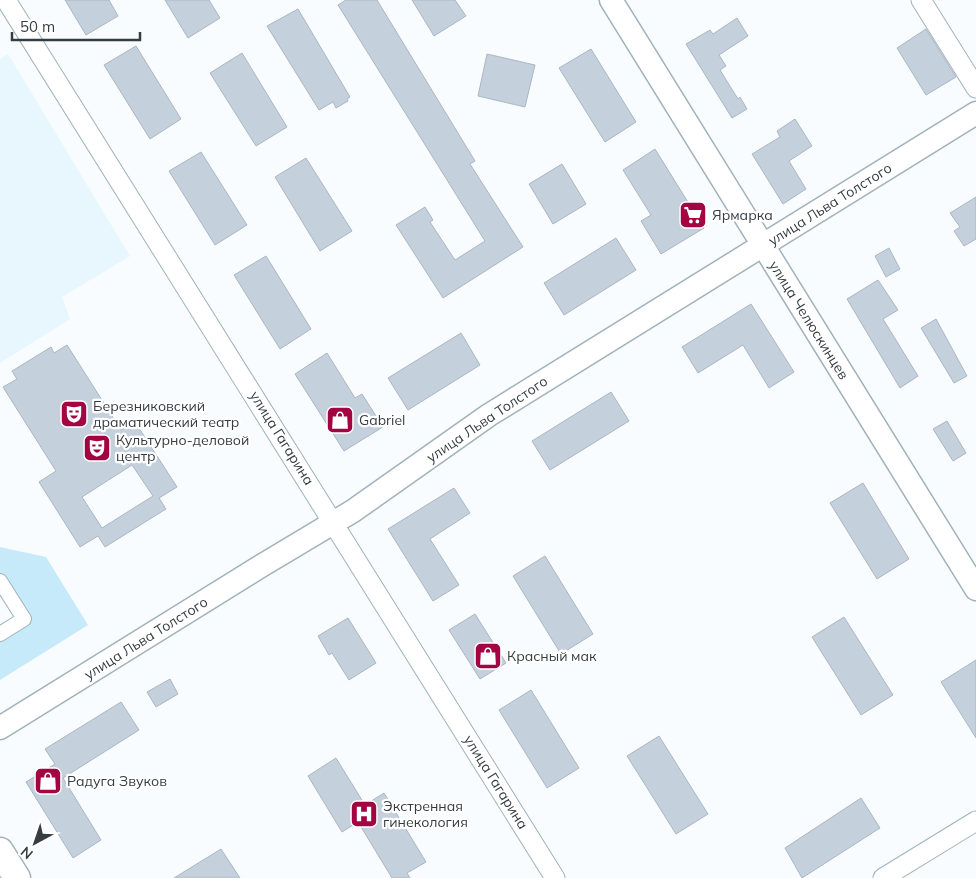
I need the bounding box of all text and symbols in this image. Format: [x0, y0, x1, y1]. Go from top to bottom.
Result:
scale bar [12, 10, 140, 42]
text: 50 m [20, 17, 55, 36]
street label: улица Льва Толстого [765, 159, 895, 249]
supermarket icon: Ярмарка [678, 200, 708, 230]
place label: Ярмарка [712, 206, 773, 224]
street label: улица Челюскинцев [765, 257, 853, 383]
street label: улица Льва Толстого [423, 372, 551, 466]
street label: улица Гагарина [246, 388, 318, 488]
place label: Березниковский драматический театр [93, 397, 239, 431]
theatre icon: Березниковский драматический театр [59, 399, 89, 429]
shop icon: Gabriel [325, 405, 355, 435]
place label: Gabriel [359, 411, 405, 429]
place label: Культурно-деловой центр [116, 431, 249, 465]
theatre icon: Культурно-деловой центр [82, 433, 112, 463]
street label: улица Льва Толстого [81, 593, 211, 683]
shop icon: Красный мак [473, 641, 503, 671]
place label: Красный мак [507, 647, 597, 665]
street label: улица Гагарина [460, 732, 532, 832]
shop icon: Радуга Звуков [33, 766, 63, 796]
place label: Радуга Звуков [67, 772, 167, 790]
place label: Экстренная гинекология [383, 797, 468, 831]
hospital icon: Экстренная гинекология [349, 799, 379, 829]
north arrow [10, 818, 60, 868]
text: N [17, 843, 36, 863]

